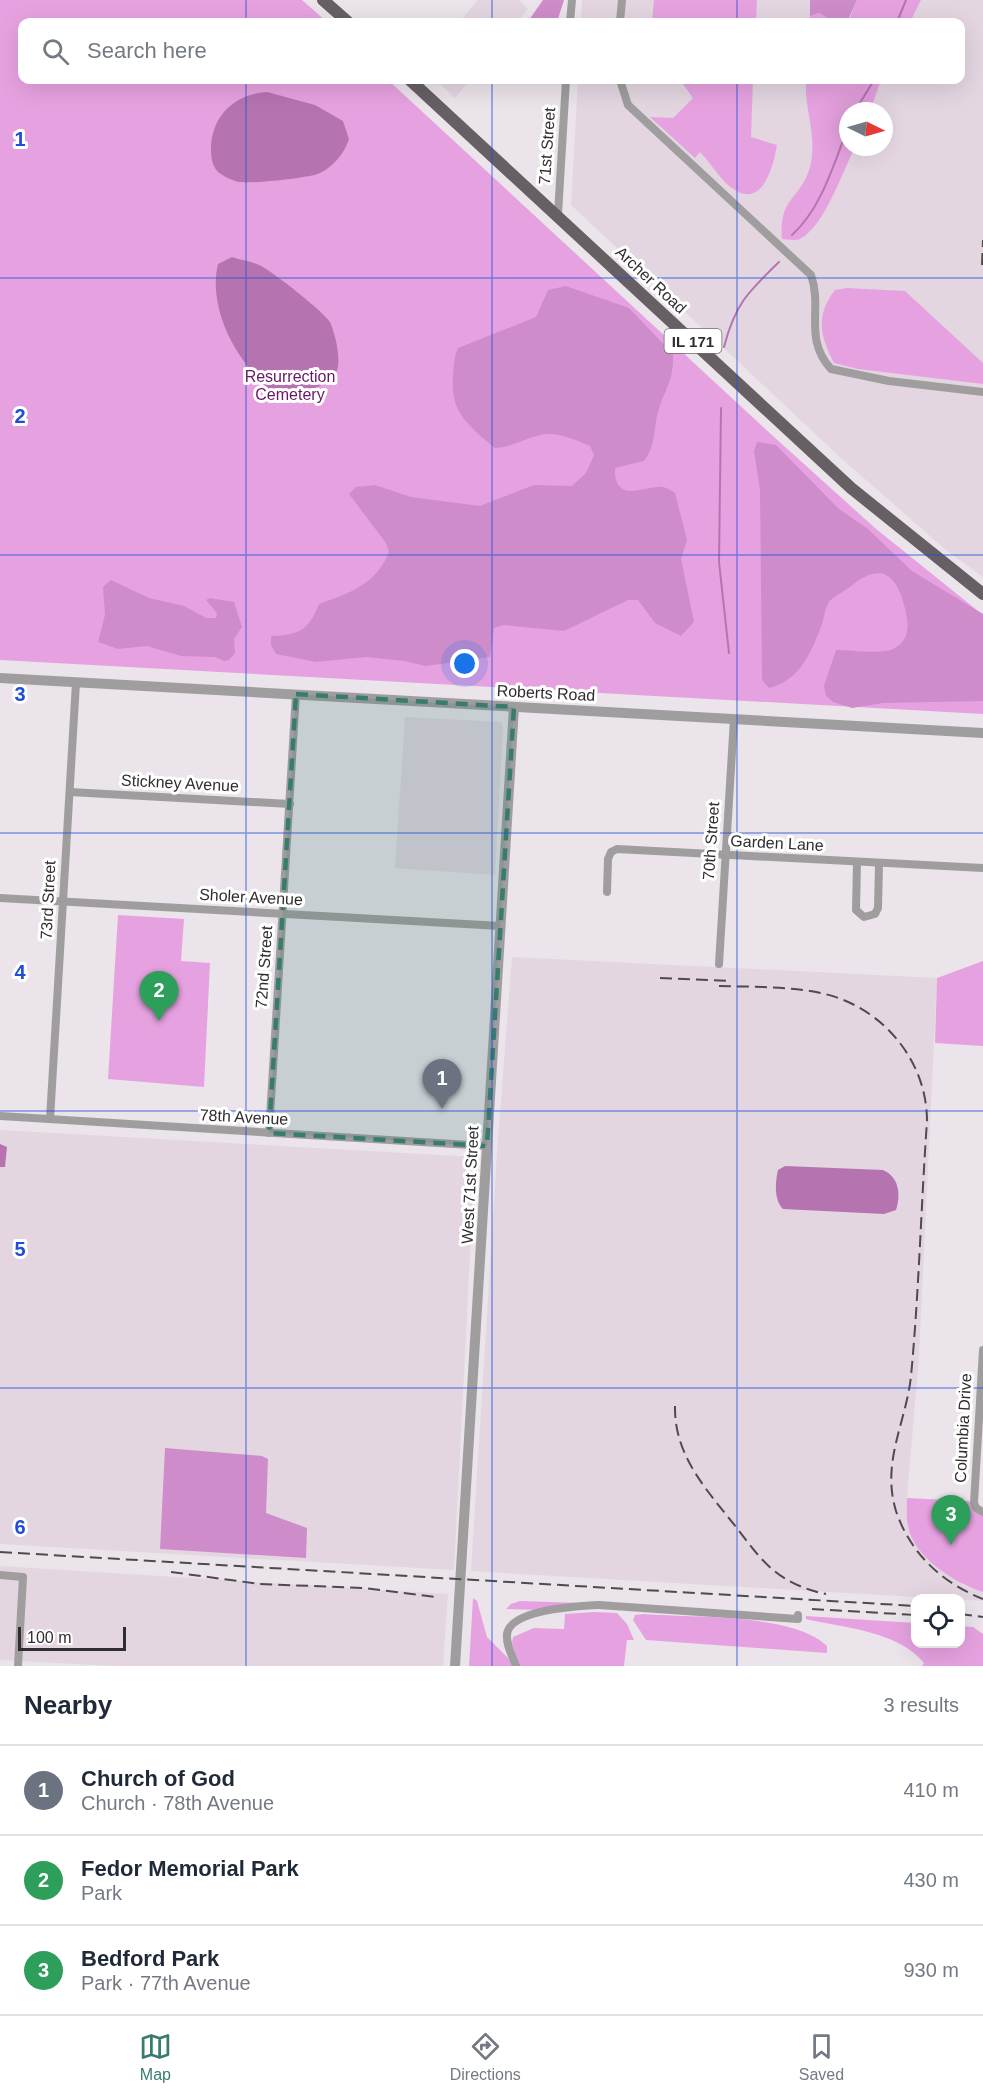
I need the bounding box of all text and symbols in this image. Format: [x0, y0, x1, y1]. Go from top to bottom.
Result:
search box [18, 18, 965, 84]
icon: search [39, 35, 72, 68]
text: Search here [87, 38, 207, 63]
north arrow [839, 102, 893, 156]
street label: 71st Street [536, 106, 558, 185]
text: 1 [14, 128, 26, 150]
street label: Archer Road [612, 243, 690, 317]
road number: IL 171 [664, 329, 722, 353]
park label: Resurrection Cemetery [245, 368, 335, 403]
text: 2 [14, 405, 26, 427]
your location [450, 649, 479, 678]
street label: Roberts Road [496, 682, 596, 704]
text: 3 [14, 683, 26, 705]
street label: Stickney Avenue [121, 771, 239, 795]
street label: 70th Street [700, 801, 722, 881]
street label: Garden Lane [730, 832, 824, 854]
street label: 73rd Street [37, 859, 59, 940]
street label: Sholer Avenue [199, 886, 303, 908]
street label: 72nd Street [253, 925, 275, 1009]
text: 4 [14, 961, 26, 983]
pin: 2 [140, 972, 178, 1021]
pin: 1 [422, 1060, 462, 1109]
street label: 78th Avenue [199, 1106, 289, 1128]
street label: West 71st Street [458, 1125, 482, 1244]
text: 5 [14, 1238, 26, 1260]
street label: Columbia Drive [952, 1373, 974, 1483]
pin: 3 [932, 1496, 970, 1545]
text: 6 [14, 1516, 26, 1538]
map controls [911, 1594, 965, 1648]
button: locate [911, 1594, 965, 1648]
scale bar [18, 1624, 126, 1652]
text: 100 m [27, 1629, 71, 1646]
text: Nearby [24, 1690, 112, 1720]
text: 3 results [883, 1694, 959, 1716]
text: Church of God [81, 1766, 235, 1791]
text: 1 [38, 1779, 49, 1801]
text: 410 m [903, 1779, 959, 1801]
text: Church · 78th Avenue [81, 1792, 274, 1814]
text: Fedor Memorial Park [81, 1856, 299, 1881]
text: 2 [38, 1869, 49, 1891]
text: 430 m [903, 1869, 959, 1891]
text: Park [81, 1882, 122, 1904]
text: Bedford Park [81, 1946, 219, 1971]
text: 3 [38, 1959, 49, 1981]
text: 930 m [903, 1959, 959, 1981]
text: Park · 77th Avenue [81, 1972, 251, 1994]
tab: Map [139, 2030, 172, 2084]
tab: Directions [450, 2030, 521, 2084]
tab: Saved [799, 2030, 844, 2084]

